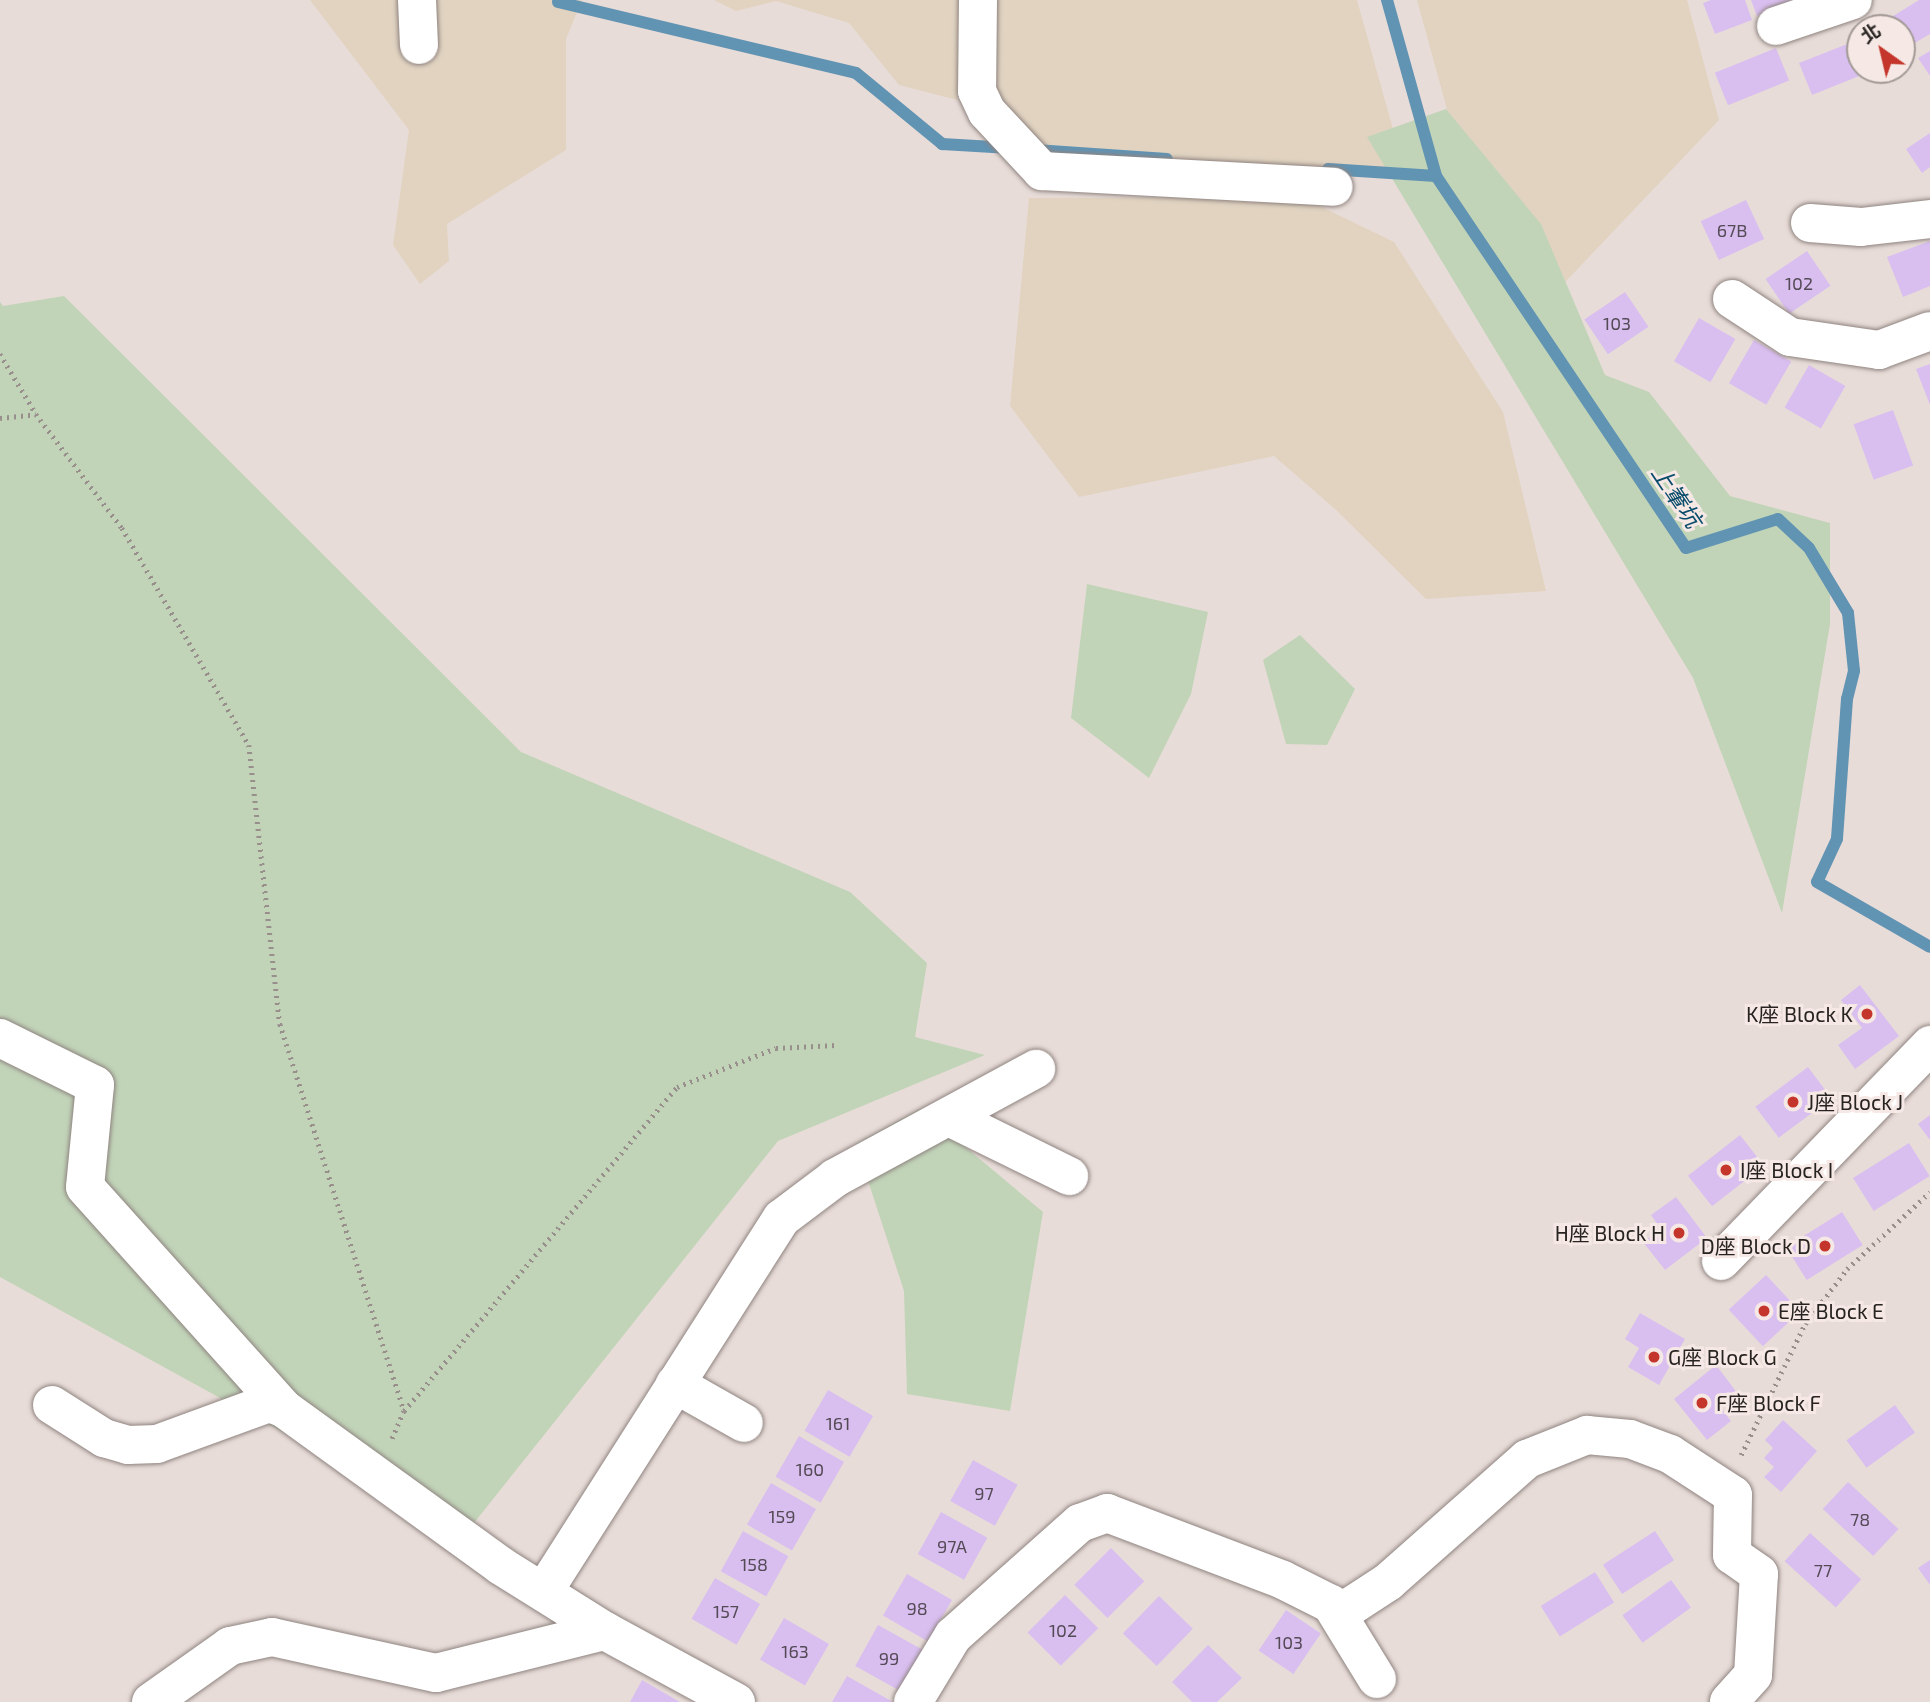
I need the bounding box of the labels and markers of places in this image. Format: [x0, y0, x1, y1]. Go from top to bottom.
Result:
place label: K座 Block K [1746, 1001, 1853, 1027]
marker: K座 Block K [1859, 1006, 1875, 1022]
place label: J座 Block J [1807, 1089, 1904, 1115]
marker: J座 Block J [1785, 1094, 1801, 1110]
place label: I座 Block I [1740, 1157, 1834, 1183]
marker: I座 Block I [1718, 1162, 1734, 1178]
place label: H座 Block H [1554, 1220, 1665, 1246]
marker: H座 Block H [1671, 1225, 1687, 1241]
place label: D座 Block D [1701, 1233, 1811, 1259]
marker: D座 Block D [1817, 1238, 1833, 1254]
place label: E座 Block E [1778, 1298, 1884, 1324]
marker: E座 Block E [1756, 1303, 1772, 1319]
place label: G座 Block G [1668, 1344, 1777, 1370]
marker: G座 Block G [1646, 1349, 1662, 1365]
place label: F座 Block F [1716, 1390, 1821, 1416]
marker: F座 Block F [1694, 1395, 1710, 1411]

